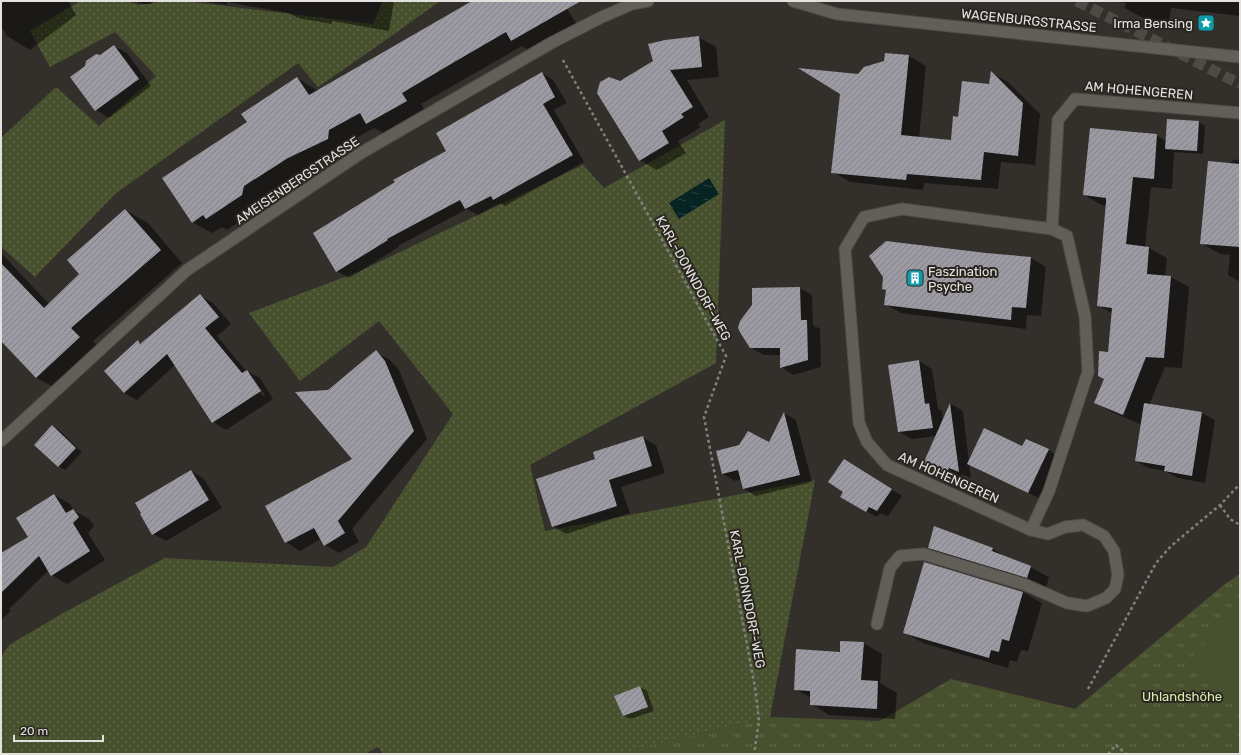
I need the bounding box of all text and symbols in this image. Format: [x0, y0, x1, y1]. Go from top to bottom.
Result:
street label: WAGENBURGSTRASSE [960, 6, 1098, 35]
place icon: Irma Bensing [1196, 13, 1216, 33]
place label: Irma Bensing [1113, 16, 1193, 32]
street label: AM HOHENGEREN [1084, 78, 1194, 103]
street label: AMEISENBERGSTRASSE [233, 133, 362, 227]
street label: KARL-DONNDORF-WEG [653, 213, 734, 343]
place label: Faszination Psyche [928, 264, 997, 294]
building icon: Faszination Psyche [905, 268, 925, 288]
street label: AM HOHENGEREN [896, 449, 1001, 506]
street label: KARL-DONNDORF-WEG [727, 529, 768, 670]
park label: Uhlandshöhe [1142, 689, 1222, 704]
scale bar [14, 717, 103, 743]
text: 20 m [20, 724, 48, 738]

